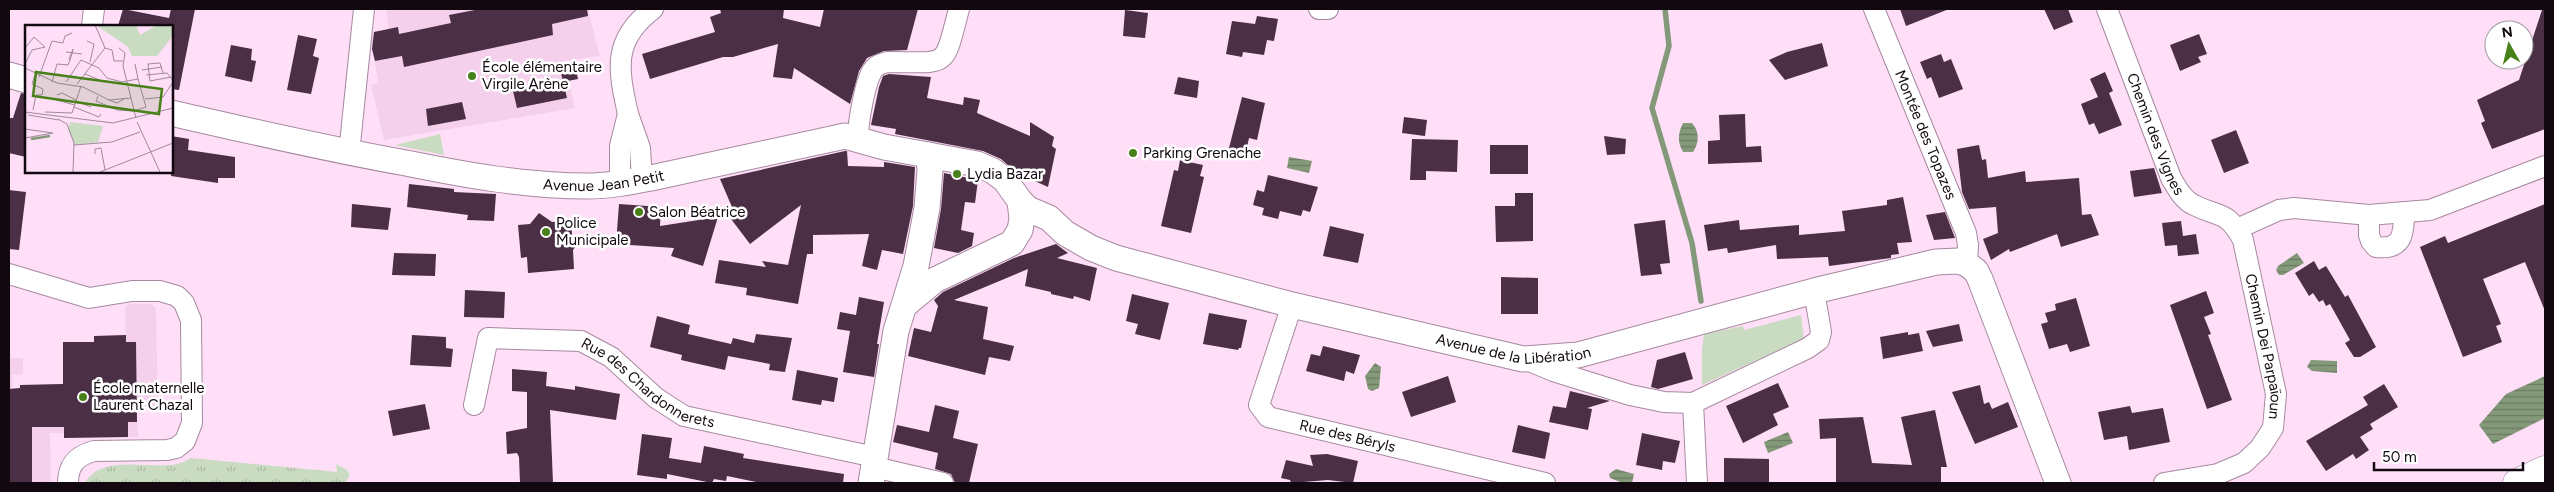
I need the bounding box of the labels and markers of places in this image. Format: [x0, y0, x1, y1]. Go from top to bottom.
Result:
place label: École élémentaire Virgile Arène [482, 58, 602, 93]
marker: École élémentaire Virgile Arène [466, 70, 478, 82]
place label: Parking Grenache [1143, 144, 1261, 162]
marker: Parking Grenache [1127, 147, 1139, 159]
place label: Lydia Bazar [967, 165, 1043, 183]
marker: Lydia Bazar [951, 168, 963, 180]
place label: Salon Béatrice [649, 203, 745, 221]
marker: Salon Béatrice [633, 206, 645, 218]
place label: Police Municipale [556, 214, 629, 249]
marker: Police Municipale [540, 226, 552, 238]
place label: École maternelle Laurent Chazal [93, 379, 205, 414]
marker: École maternelle Laurent Chazal [77, 391, 89, 403]

